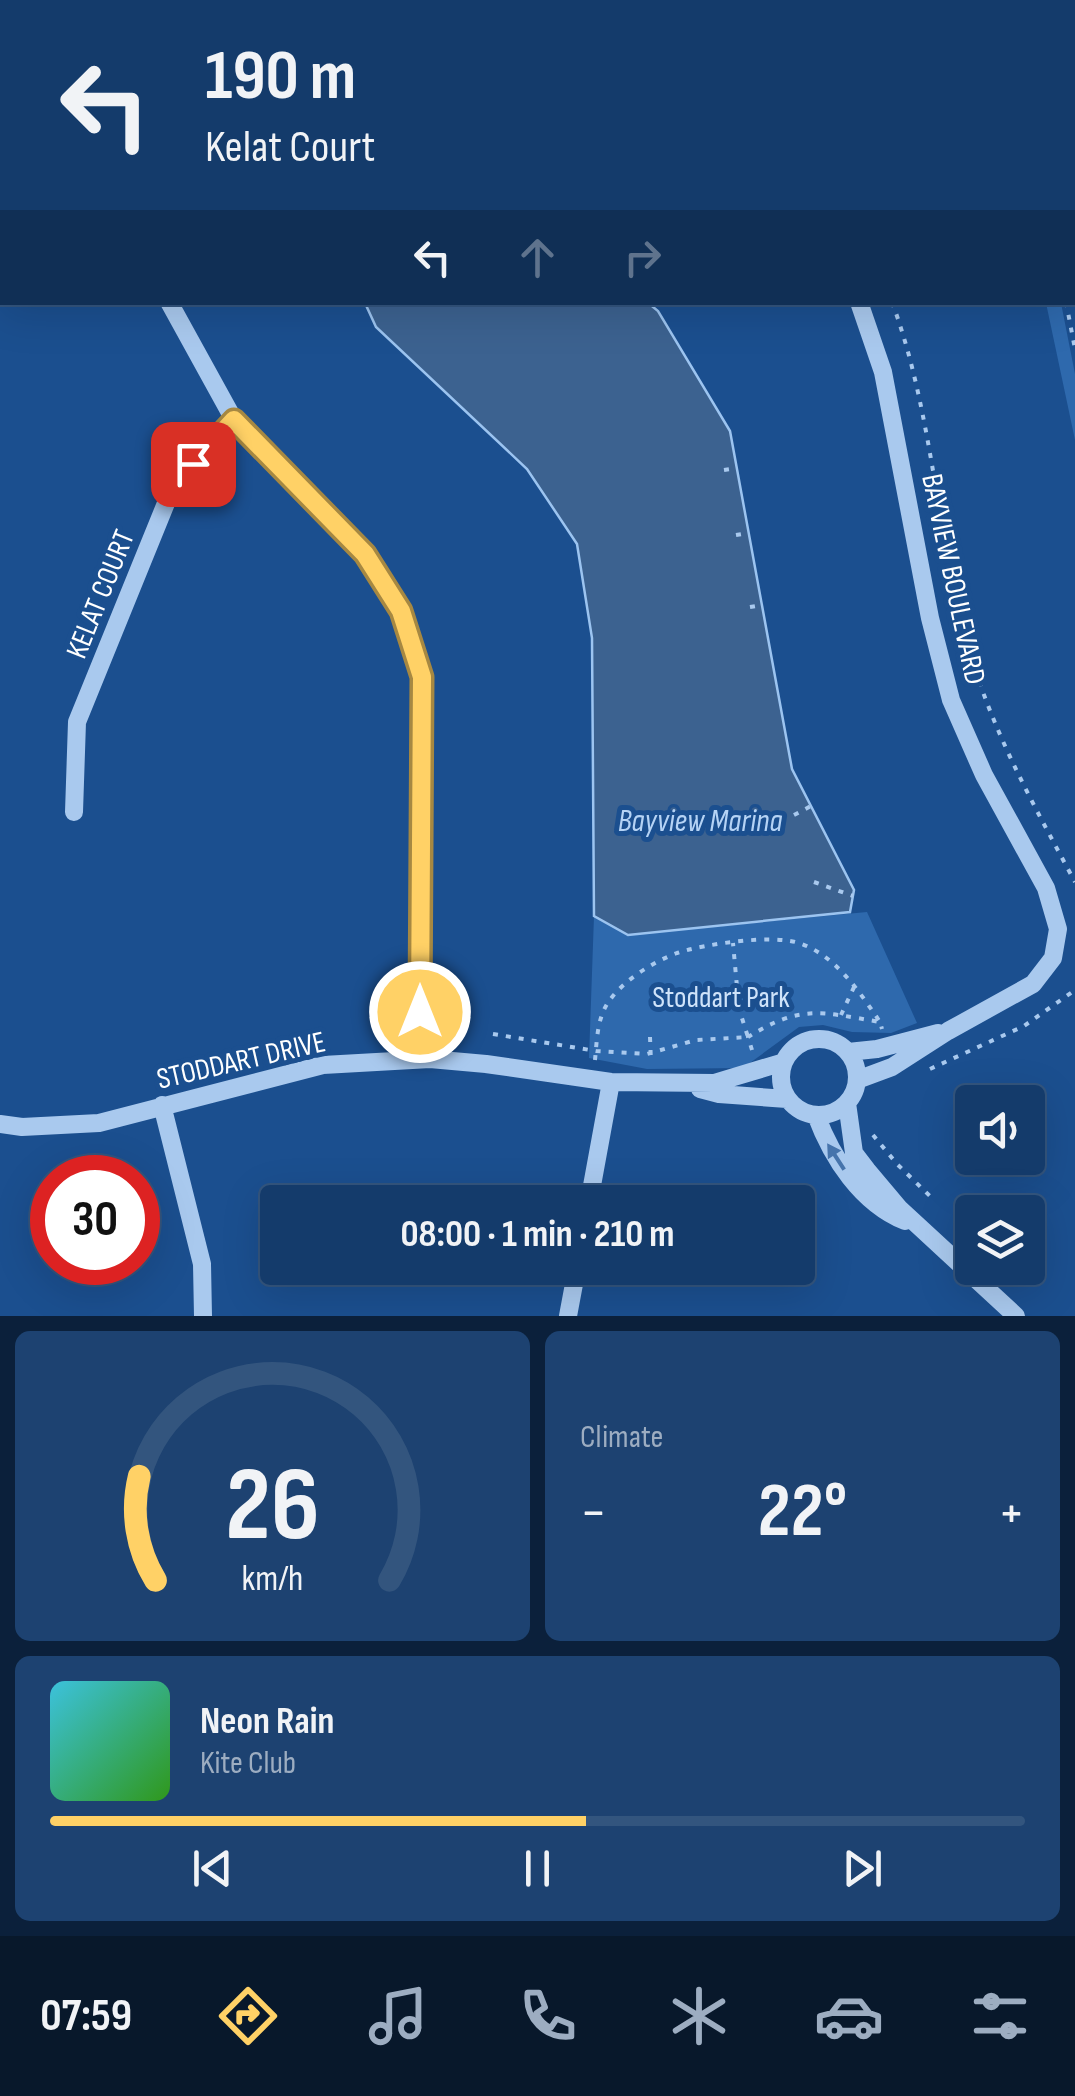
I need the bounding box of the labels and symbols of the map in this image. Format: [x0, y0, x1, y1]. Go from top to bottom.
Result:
pin [151, 422, 236, 507]
street label: BAYVIEW BOULEVARD [913, 471, 993, 688]
street label: KELAT COURT [59, 525, 143, 664]
water label: Bayview Marina [618, 802, 782, 841]
position arrow [368, 960, 472, 1064]
park label: Stoddart Park [652, 980, 790, 1016]
street label: STODDART DRIVE [153, 1024, 329, 1098]
one-way arrow [827, 1144, 845, 1171]
speed limit sign: 30 [30, 1155, 160, 1285]

